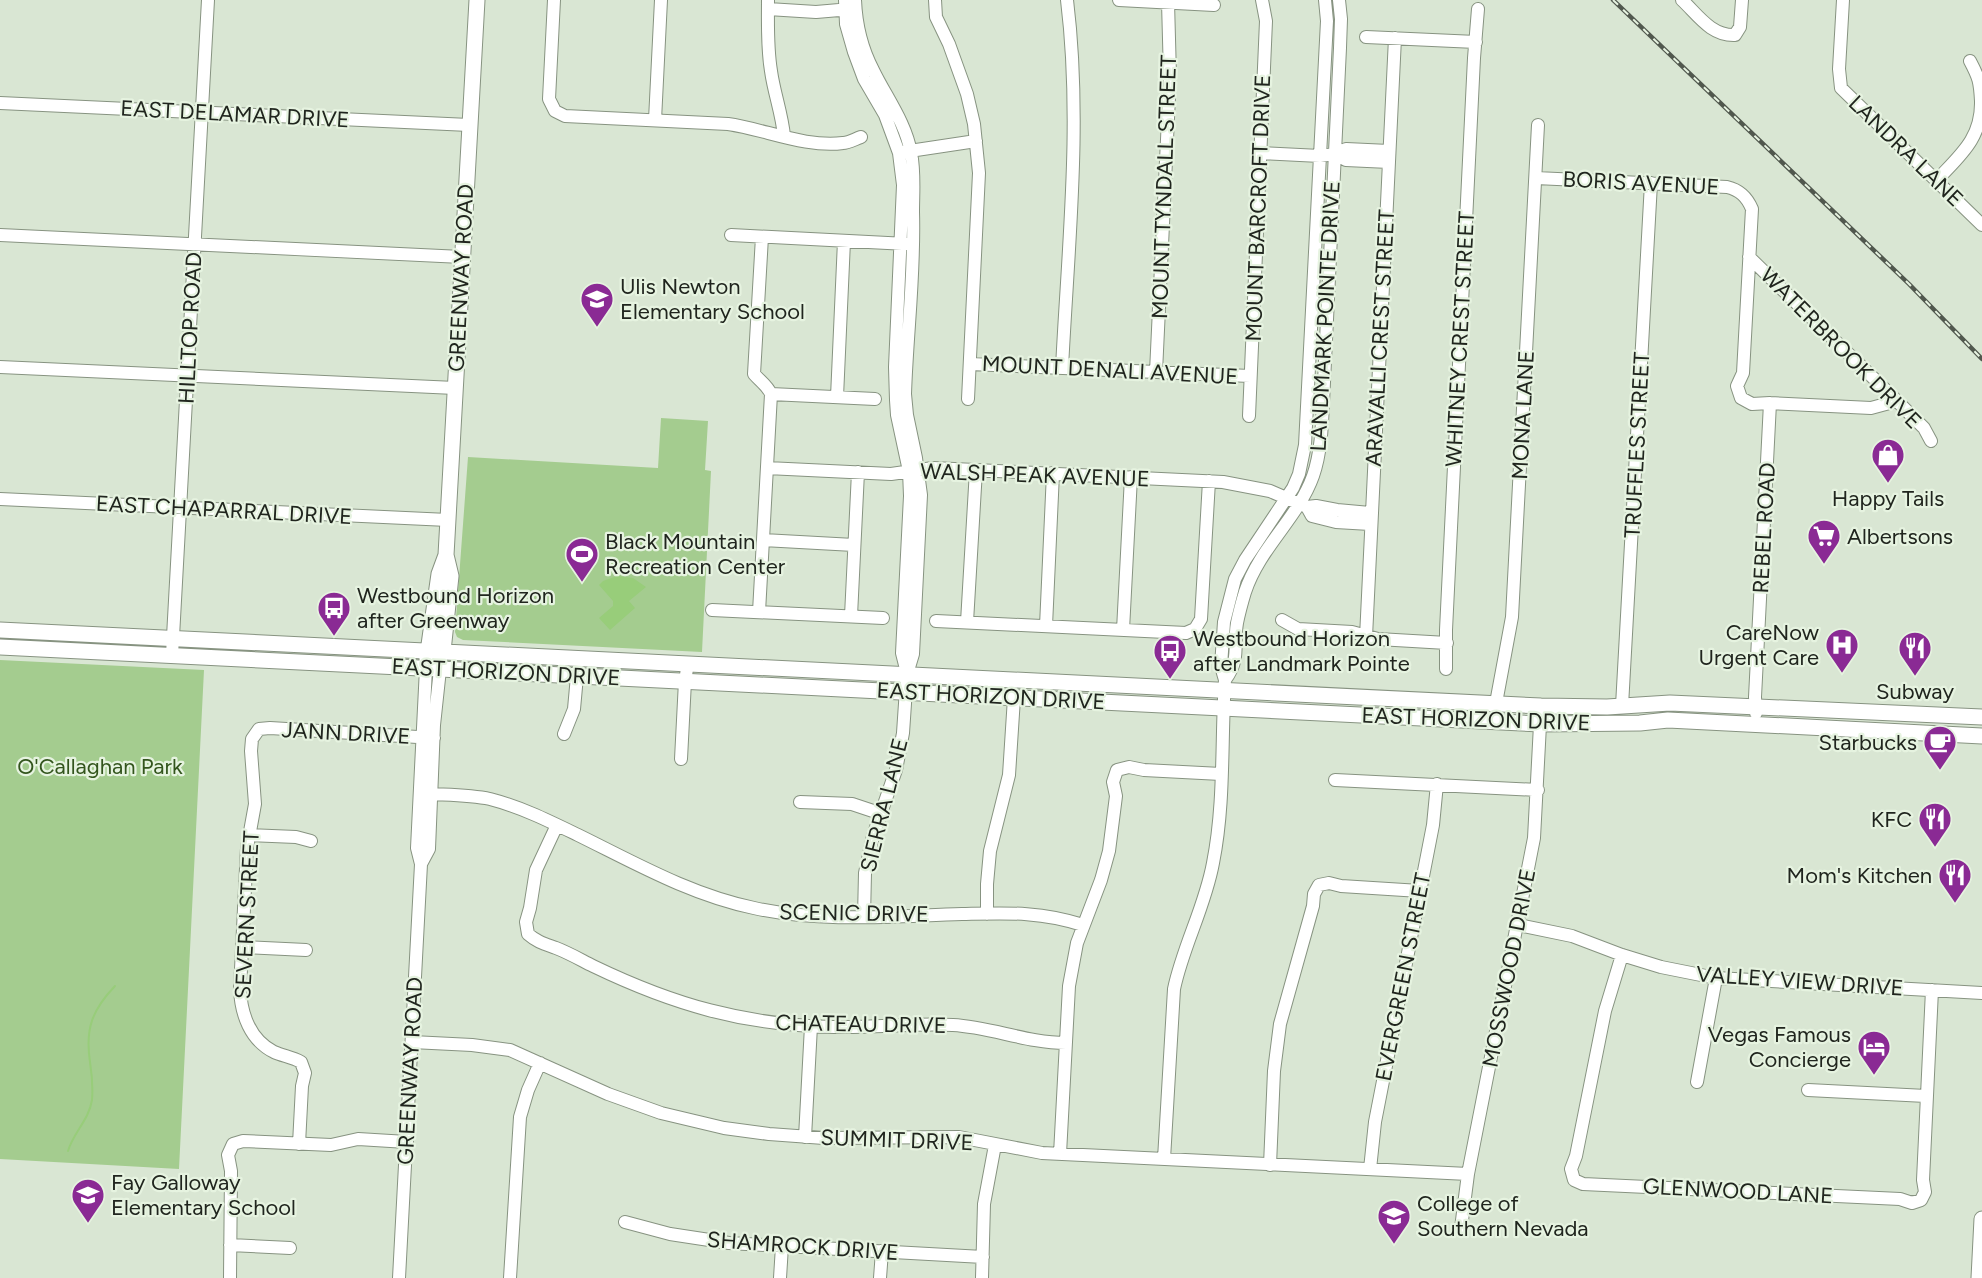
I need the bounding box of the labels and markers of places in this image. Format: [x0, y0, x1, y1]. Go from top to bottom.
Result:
place label: Ulis Newton Elementary School [620, 273, 805, 325]
school or university icon: Ulis Newton Elementary School [579, 281, 615, 328]
shop icon: Happy Tails [1870, 437, 1906, 484]
place label: Happy Tails [1832, 485, 1944, 512]
supermarket icon: Albertsons [1806, 518, 1842, 565]
place label: Albertsons [1847, 523, 1953, 550]
place label: Black Mountain Recreation Center [605, 528, 786, 580]
sports icon: Black Mountain Recreation Center [564, 536, 600, 583]
place label: Westbound Horizon after Greenway [357, 582, 554, 634]
bus stop icon: Westbound Horizon after Greenway [316, 590, 352, 637]
place label: CareNow Urgent Care [1699, 619, 1820, 671]
place label: Westbound Horizon after Landmark Pointe [1193, 625, 1410, 677]
hospital icon: CareNow Urgent Care [1824, 627, 1860, 674]
restaurant icon: Subway [1897, 630, 1933, 677]
bus stop icon: Westbound Horizon after Landmark Pointe [1152, 633, 1188, 680]
place label: Subway [1876, 678, 1954, 705]
cafe icon: Starbucks [1922, 724, 1958, 771]
place label: Starbucks [1819, 729, 1917, 756]
restaurant icon: KFC [1917, 801, 1953, 848]
place label: KFC [1871, 806, 1912, 833]
restaurant icon: Mom's Kitchen [1937, 857, 1973, 904]
place label: Mom's Kitchen [1787, 862, 1932, 889]
place label: Vegas Famous Concierge [1708, 1021, 1851, 1073]
hotel icon: Vegas Famous Concierge [1856, 1029, 1892, 1076]
place label: Fay Galloway Elementary School [111, 1169, 296, 1221]
school or university icon: Fay Galloway Elementary School [70, 1177, 106, 1224]
place label: College of Southern Nevada [1417, 1190, 1589, 1242]
school or university icon: College of Southern Nevada [1376, 1198, 1412, 1245]

